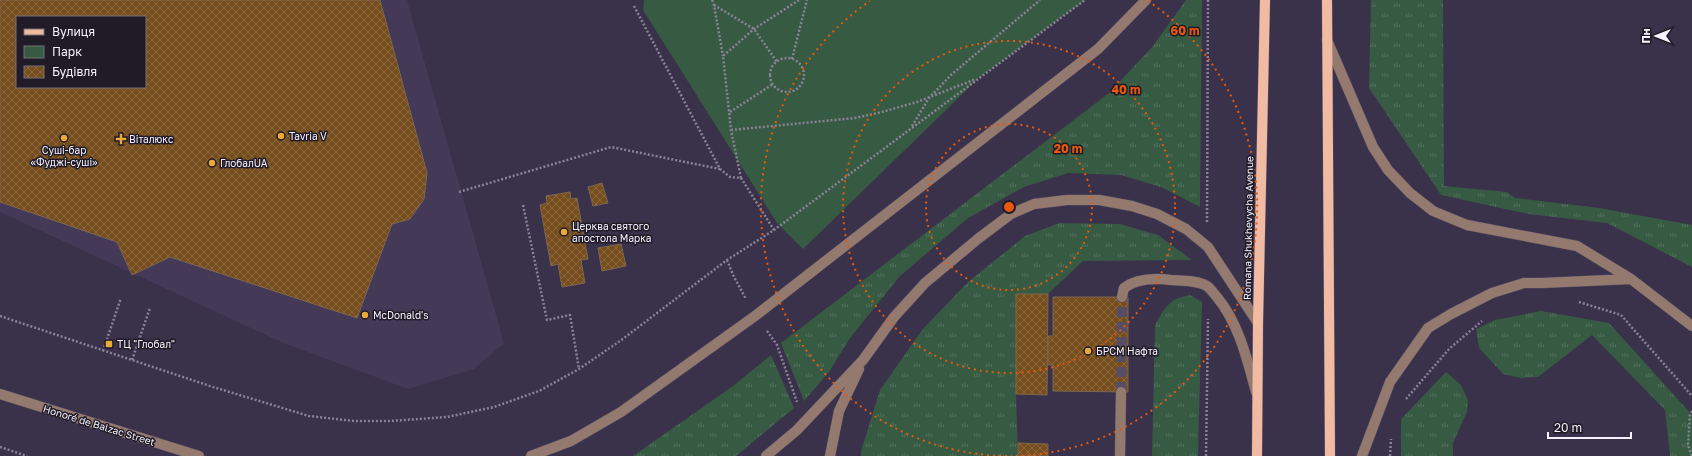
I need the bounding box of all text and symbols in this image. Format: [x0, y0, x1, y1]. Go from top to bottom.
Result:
legend [16, 16, 146, 88]
north arrow [1636, 16, 1676, 56]
text: 60 m [1171, 23, 1199, 38]
text: Вулиця [52, 24, 95, 39]
text: Пн [1639, 28, 1652, 43]
text: Парк [52, 44, 82, 59]
text: Будівля [52, 64, 97, 79]
text: 40 m [1112, 82, 1140, 97]
place label: Tavria V [289, 130, 327, 142]
marker: Tavria V [276, 131, 286, 141]
marker: Суші-бар «Фуджі-суші» [59, 133, 69, 143]
place label: Віталюкс [129, 133, 174, 145]
marker: Віталюкс [116, 134, 126, 144]
text: 20 m [1054, 141, 1082, 156]
place label: Суші-бар «Фуджі-суші» [30, 144, 98, 168]
street label: Romana Shukhevycha Avenue [1241, 156, 1255, 300]
place label: ГлобалUA [220, 157, 268, 169]
marker: ГлобалUA [207, 158, 217, 168]
centre of rings [1002, 200, 1016, 214]
place label: Церква святого апостола Марка [572, 220, 652, 244]
marker: Церква святого апостола Марка [559, 227, 569, 237]
place label: McDonald's [373, 309, 429, 321]
marker: McDonald's [360, 310, 370, 320]
place label: ТЦ "Глобал" [117, 338, 175, 350]
marker: ТЦ "Глобал" [104, 339, 114, 349]
place label: БРСМ Нафта [1096, 345, 1158, 357]
marker: БРСМ Нафта [1083, 346, 1093, 356]
street label: Honoré de Balzac Street [42, 402, 156, 448]
scale bar [1548, 414, 1631, 440]
text: 20 m [1554, 420, 1582, 435]

